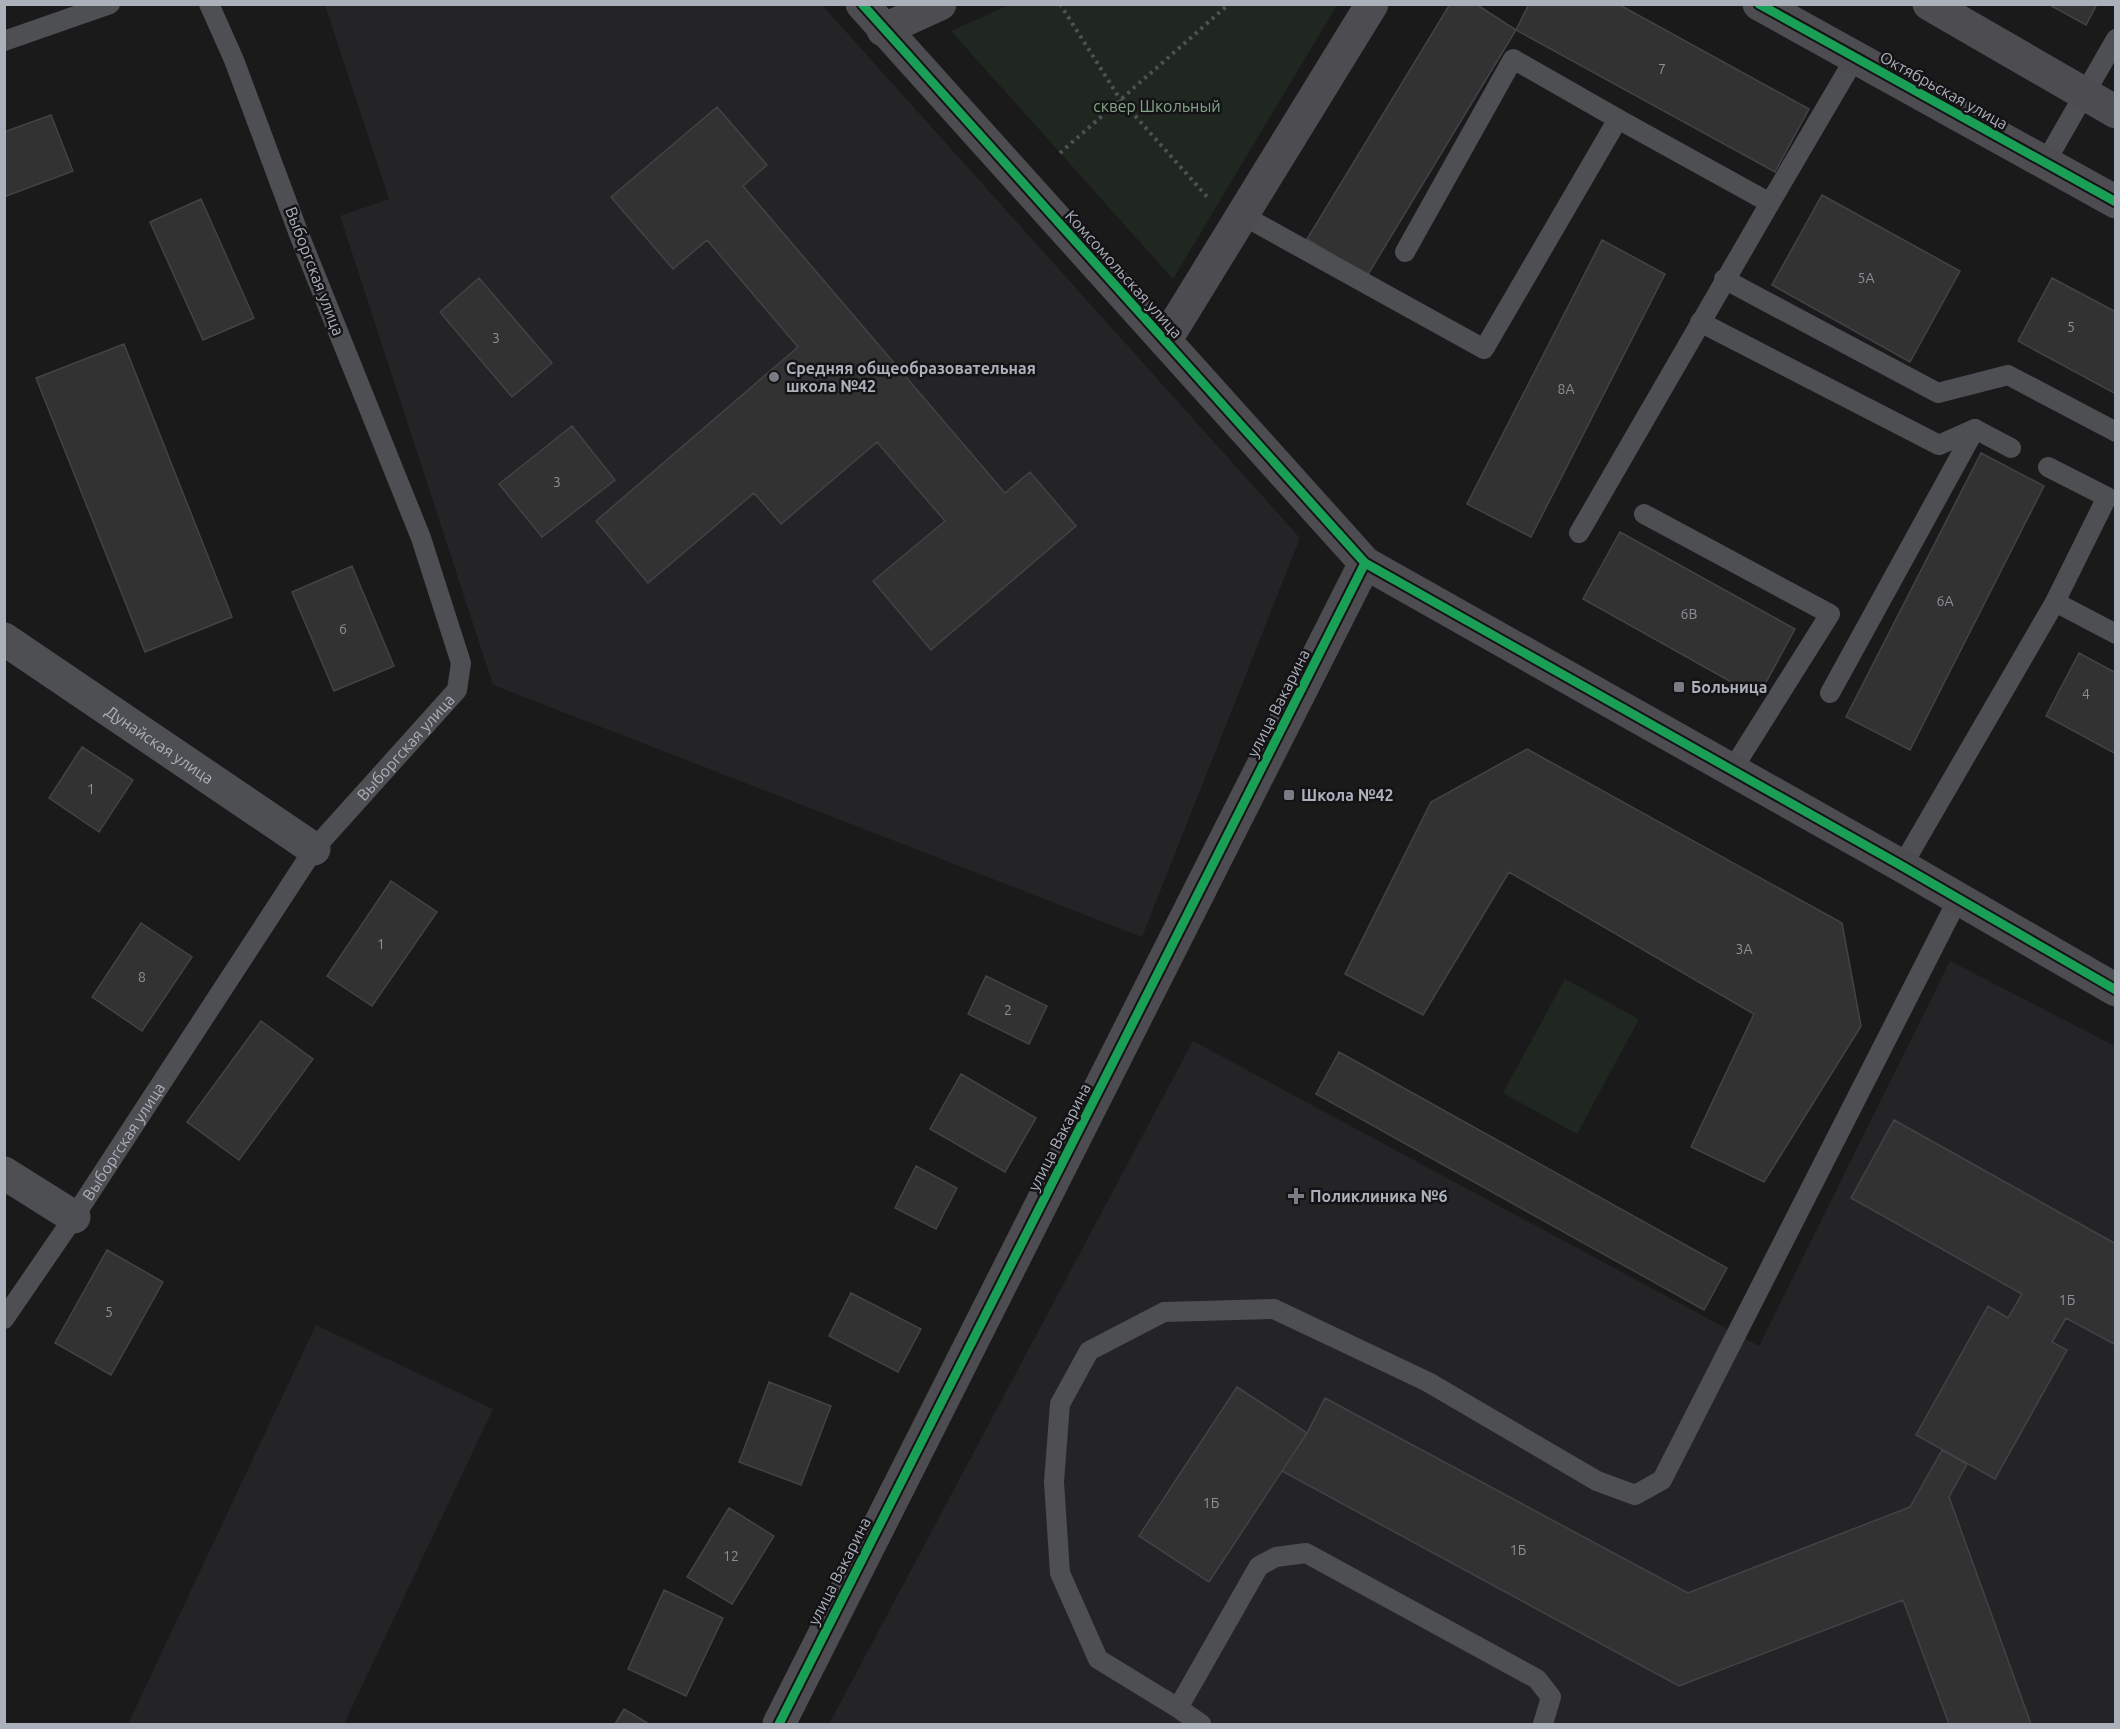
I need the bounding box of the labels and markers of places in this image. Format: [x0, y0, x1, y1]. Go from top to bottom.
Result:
place label: Средняя общеобразовательная школа №42 [786, 359, 1036, 395]
marker: Средняя общеобразовательная школа №42 [767, 370, 781, 384]
place label: Больница [1691, 678, 1767, 696]
marker: Больница [1672, 680, 1686, 694]
place label: Школа №42 [1301, 786, 1394, 804]
marker: Школа №42 [1282, 788, 1296, 802]
marker: Поликлиника №6 [1287, 1187, 1305, 1205]
place label: Поликлиника №6 [1310, 1187, 1447, 1205]

